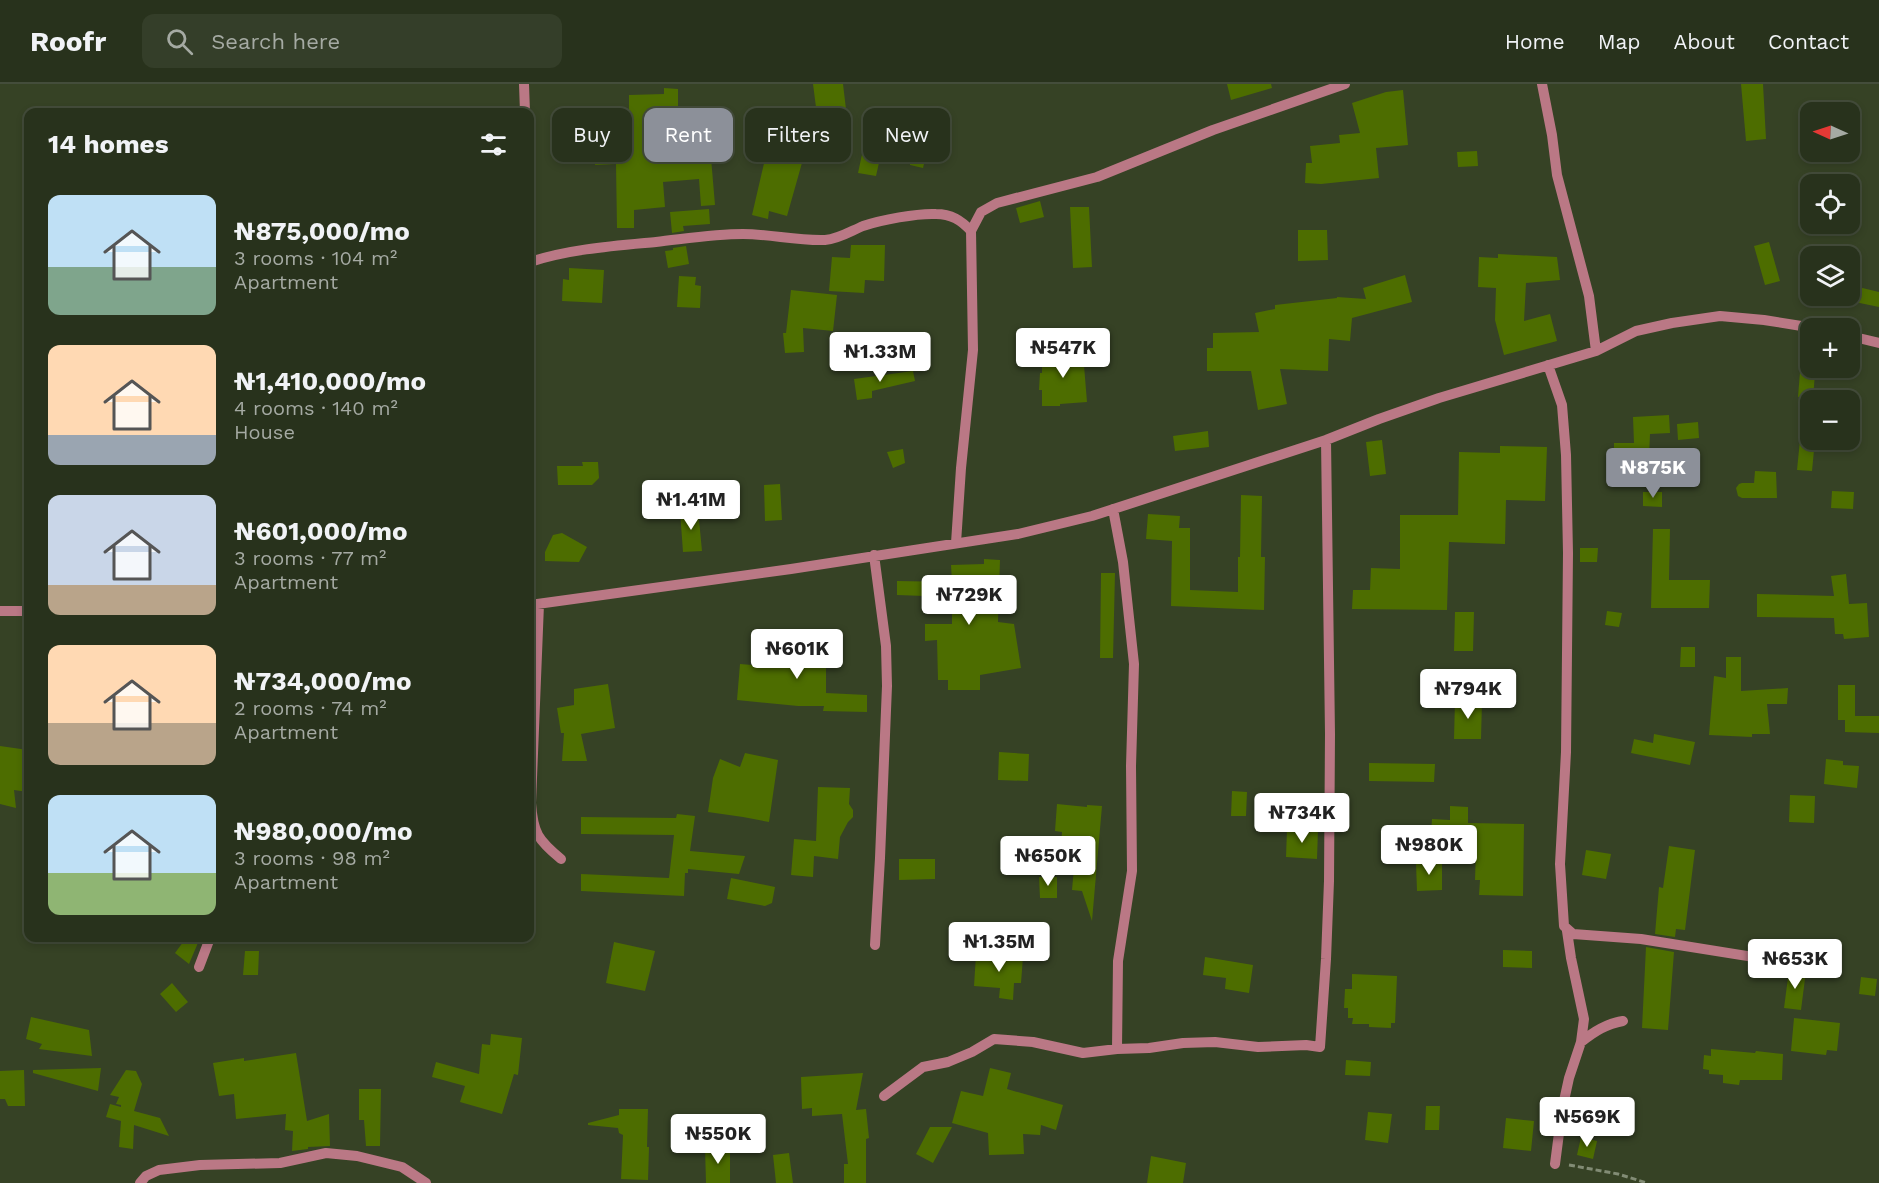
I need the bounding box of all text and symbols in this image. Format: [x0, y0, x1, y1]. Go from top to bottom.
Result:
search box [142, 14, 562, 68]
text: Roofr [30, 25, 106, 58]
icon: search [163, 25, 196, 58]
text: Search here [211, 29, 340, 54]
text: Home [1505, 29, 1565, 54]
text: Map [1598, 29, 1641, 54]
text: About [1674, 29, 1735, 54]
text: Contact [1768, 29, 1849, 54]
north arrow [1800, 102, 1860, 162]
map controls [1800, 102, 1860, 450]
chip: Buy [552, 108, 632, 162]
chip: Rent [644, 108, 733, 162]
chip: Filters [745, 108, 851, 162]
chip: New [863, 108, 950, 162]
icon: filters [477, 128, 510, 161]
text: 14 homes [48, 129, 169, 159]
button: locate [1800, 174, 1860, 234]
text: ₦875,000/mo [234, 216, 410, 246]
icon: home [96, 219, 168, 291]
text: 3 rooms · 104 m² [234, 246, 397, 270]
button: layers [1800, 246, 1860, 306]
text: Apartment [234, 270, 338, 294]
button: + [1800, 318, 1860, 378]
pin: ₦547K [1021, 328, 1105, 379]
pin: ₦1.33M [831, 332, 929, 383]
text: ₦547K [1030, 335, 1096, 359]
text: ₦1.33M [844, 339, 916, 363]
text: ₦1,410,000/mo [234, 366, 426, 396]
icon: home [96, 369, 168, 441]
button: − [1800, 390, 1860, 450]
text: 4 rooms · 140 m² [234, 396, 398, 420]
text: House [234, 420, 295, 444]
pin: ₦875K [1611, 448, 1695, 499]
text: ₦875K [1620, 455, 1686, 479]
pin: ₦1.41M [642, 480, 740, 531]
text: ₦1.41M [656, 487, 726, 511]
text: ₦601,000/mo [234, 516, 408, 546]
icon: home [96, 519, 168, 591]
text: 3 rooms · 77 m² [234, 546, 386, 570]
text: Apartment [234, 570, 338, 594]
pin: ₦729K [927, 575, 1011, 626]
text: ₦729K [936, 582, 1002, 606]
pin: ₦601K [755, 629, 839, 680]
text: ₦601K [765, 636, 829, 660]
text: ₦734,000/mo [234, 666, 412, 696]
icon: home [96, 669, 168, 741]
pin: ₦794K [1426, 669, 1510, 720]
text: ₦794K [1434, 676, 1502, 700]
text: 2 rooms · 74 m² [234, 696, 387, 720]
text: Apartment [234, 720, 338, 744]
pin: ₦734K [1260, 793, 1344, 844]
text: ₦734K [1268, 800, 1336, 824]
text: ₦980,000/mo [234, 816, 412, 846]
icon: home [96, 819, 168, 891]
pin: ₦980K [1387, 825, 1471, 876]
text: ₦980K [1395, 832, 1463, 856]
pin: ₦650K [1006, 836, 1090, 887]
text: ₦650K [1014, 843, 1082, 867]
text: 3 rooms · 98 m² [234, 846, 390, 870]
text: Apartment [234, 870, 338, 894]
pin: ₦1.35M [950, 922, 1048, 973]
text: ₦1.35M [963, 929, 1035, 953]
pin: ₦653K [1753, 939, 1837, 990]
text: ₦653K [1762, 946, 1828, 970]
pin: ₦569K [1545, 1097, 1629, 1148]
text: ₦569K [1554, 1104, 1620, 1128]
pin: ₦550K [676, 1114, 760, 1165]
text: ₦550K [685, 1121, 751, 1145]

